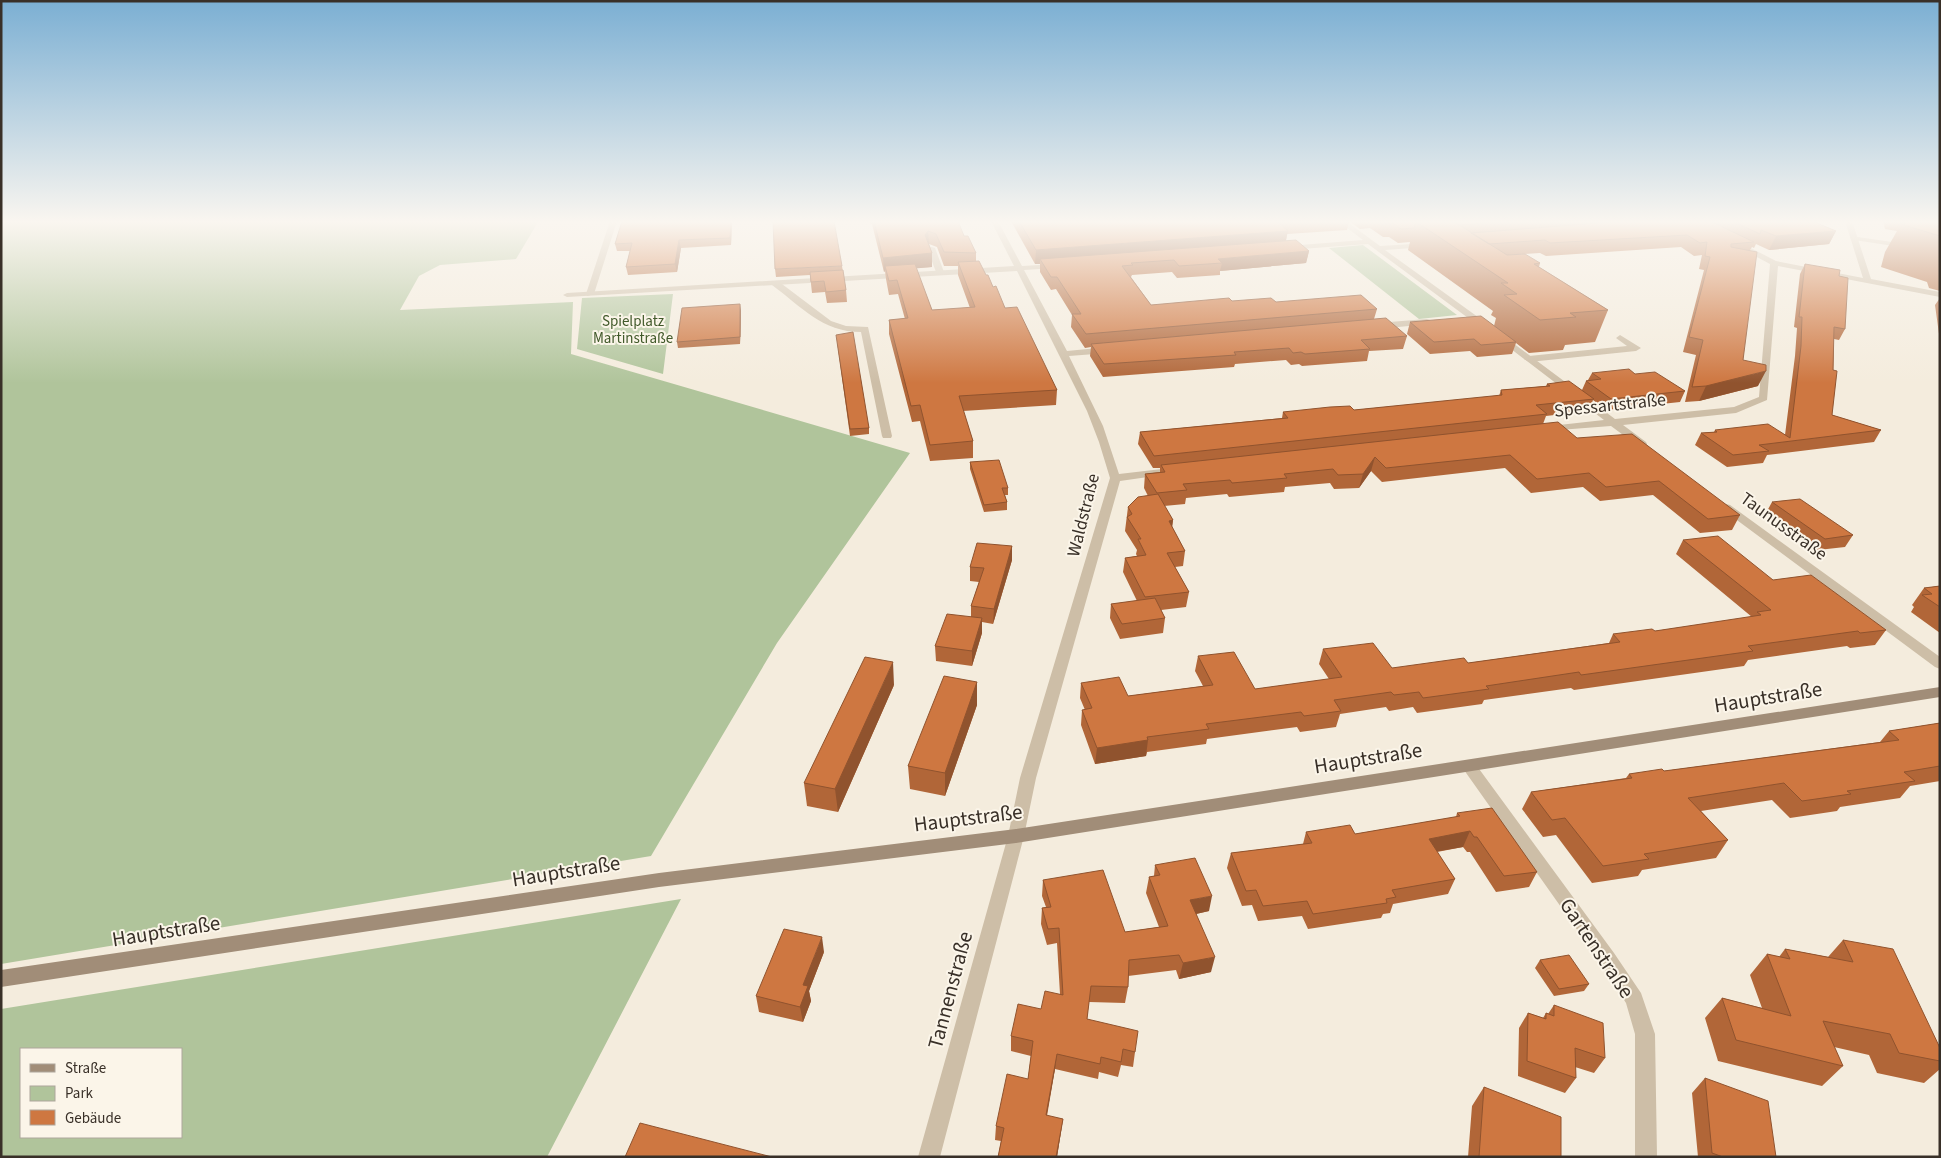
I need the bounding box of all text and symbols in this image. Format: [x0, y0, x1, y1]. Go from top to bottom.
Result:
park label: Spielplatz Martinstraße [593, 311, 673, 349]
street label: Spessartstraße [1553, 387, 1667, 424]
street label: Waldstraße [1061, 471, 1106, 559]
street label: Taunusstraße [1735, 486, 1832, 566]
street label: Hauptstraße [1712, 674, 1824, 720]
street label: Hauptstraße [1312, 735, 1424, 781]
street label: Hauptstraße [912, 796, 1024, 840]
street label: Hauptstraße [510, 848, 622, 894]
street label: Gartenstraße [1552, 892, 1642, 1004]
street label: Hauptstraße [110, 908, 222, 954]
street label: Tannenstraße [920, 928, 980, 1052]
legend [20, 1048, 182, 1138]
text: Straße [65, 1058, 106, 1079]
text: Park [65, 1083, 94, 1104]
text: Gebäude [65, 1108, 121, 1129]

